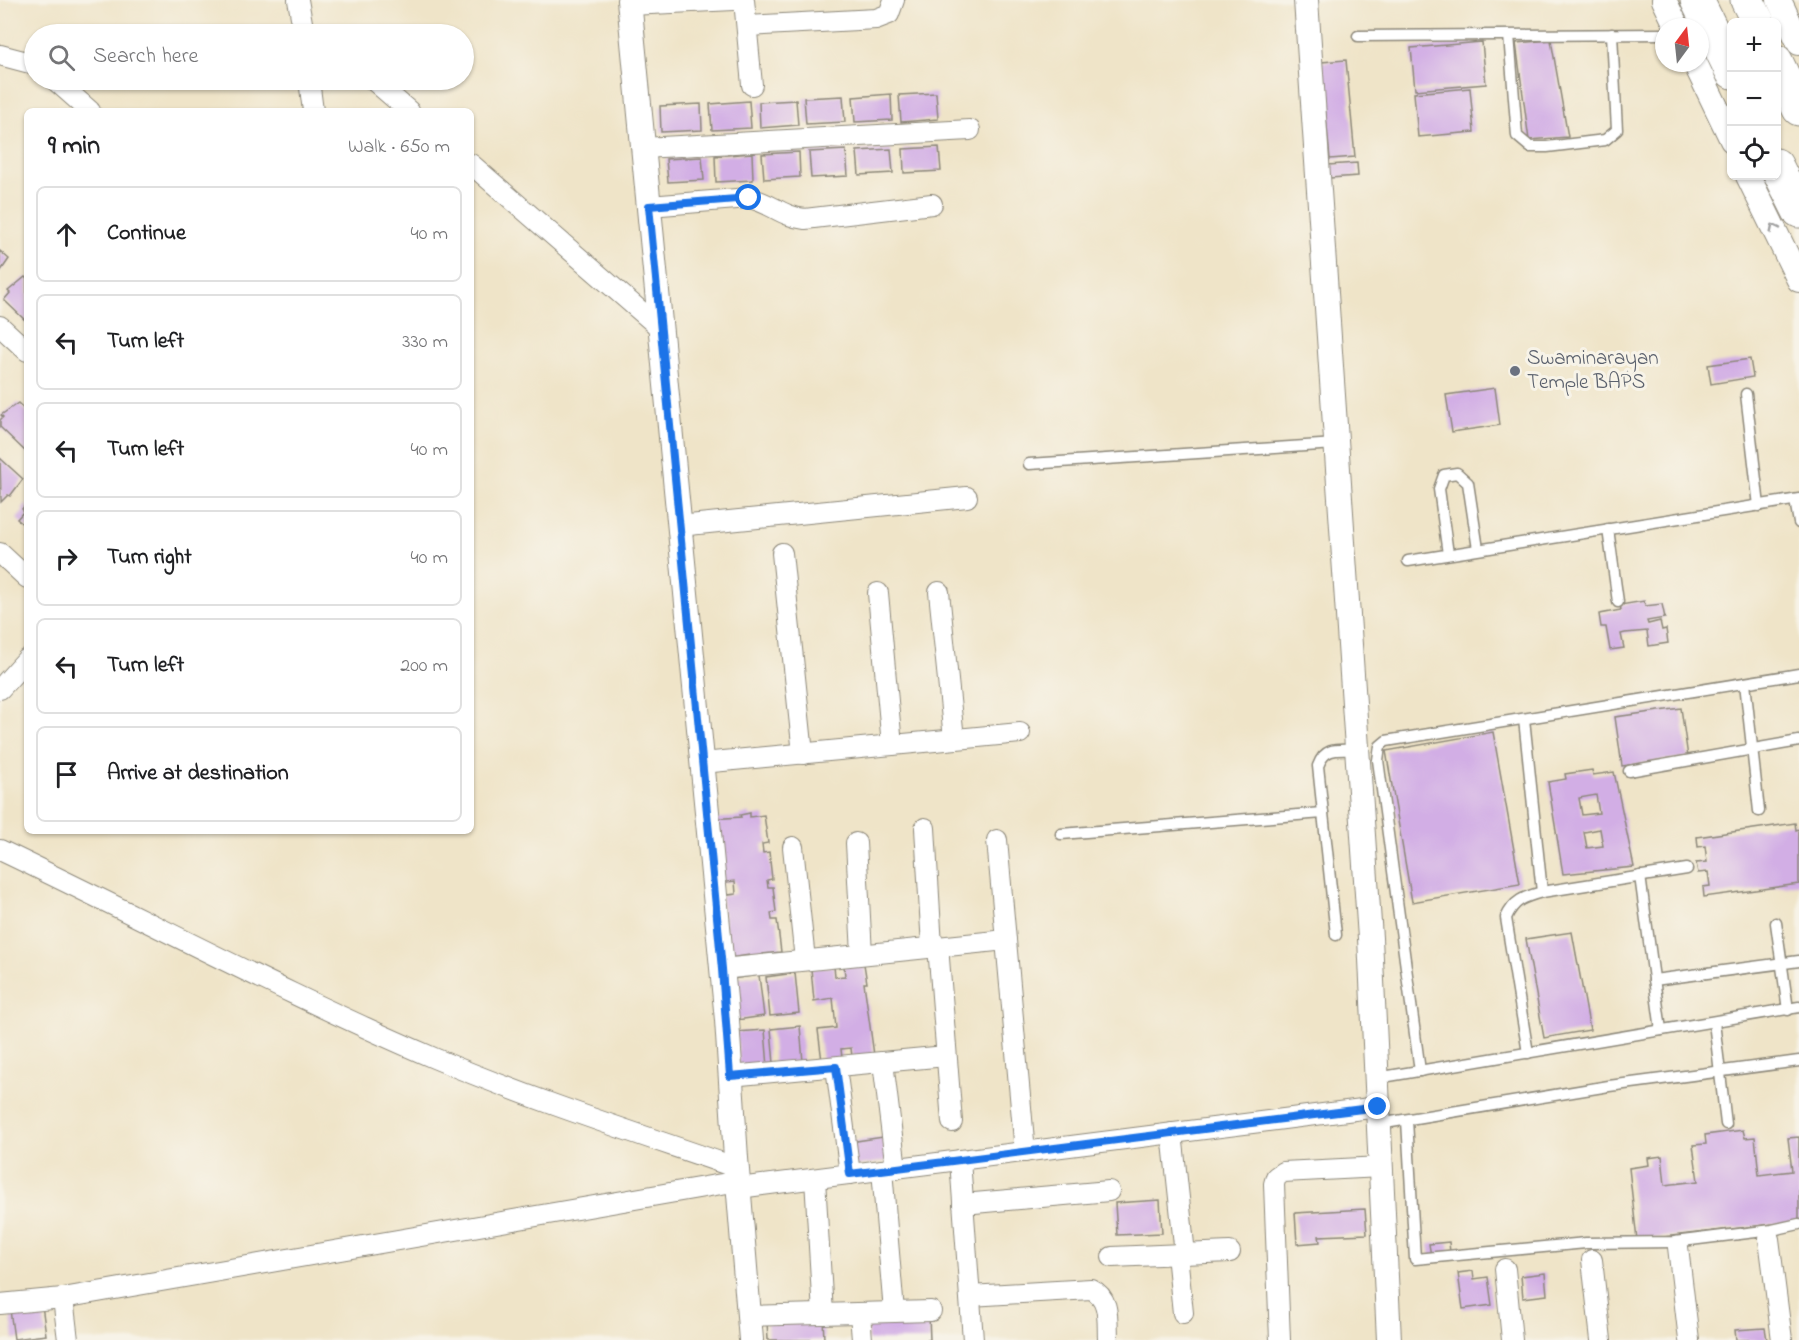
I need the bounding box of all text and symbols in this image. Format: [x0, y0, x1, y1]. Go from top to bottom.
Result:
north arrow [1655, 18, 1709, 72]
map controls [1727, 18, 1781, 180]
button: + [1727, 18, 1781, 72]
search box [24, 24, 474, 90]
icon: search [45, 41, 78, 74]
text: Search here [93, 41, 198, 73]
button: − [1727, 72, 1781, 126]
button: locate [1727, 126, 1781, 180]
text: 9 min [48, 128, 100, 166]
text: Walk · 650 m [348, 133, 450, 162]
route start [735, 184, 761, 210]
icon: ahead [50, 218, 83, 251]
text: Continue [107, 218, 186, 250]
text: 40 m [411, 220, 448, 249]
one-way arrow [1769, 223, 1781, 234]
icon: left [50, 326, 83, 359]
text: Turn left [107, 326, 184, 358]
text: 330 m [402, 328, 448, 357]
place label: Swaminarayan Temple BAPS [1527, 344, 1659, 398]
marker: Swaminarayan Temple BAPS [1508, 364, 1522, 378]
icon: left [50, 434, 83, 467]
text: Turn left [107, 434, 184, 466]
text: 40 m [411, 436, 448, 465]
icon: right [50, 542, 83, 575]
text: Turn right [107, 542, 192, 574]
text: 40 m [411, 544, 448, 573]
icon: left [50, 650, 83, 683]
text: Turn left [107, 650, 184, 682]
text: 200 m [400, 652, 448, 681]
icon: arrive [50, 758, 83, 791]
text: Arrive at destination [107, 758, 289, 790]
route end [1364, 1093, 1390, 1119]

